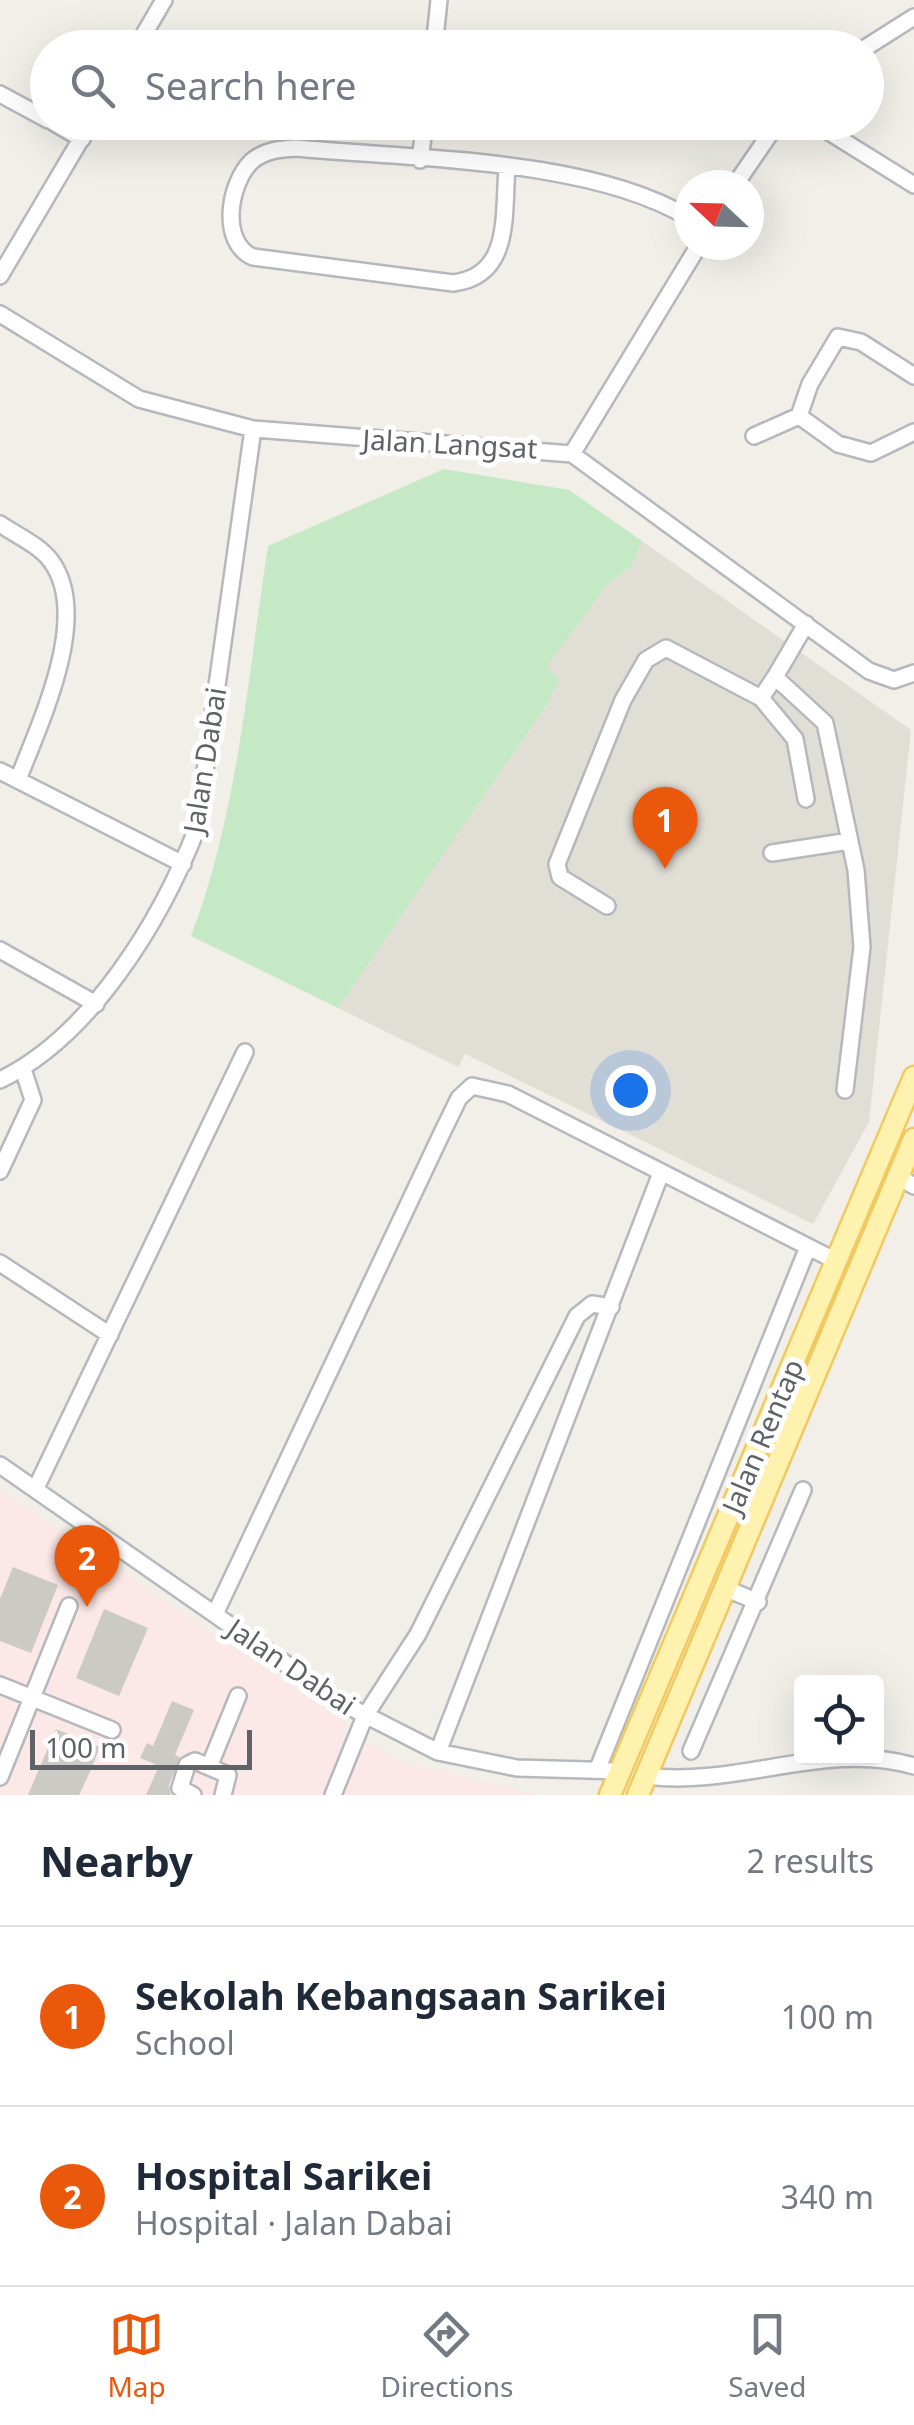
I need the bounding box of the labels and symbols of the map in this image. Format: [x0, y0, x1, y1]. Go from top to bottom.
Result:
north arrow [674, 170, 764, 260]
street label: Jalan Langsat [359, 419, 538, 467]
street label: Jalan Dabai [173, 684, 234, 839]
pin: 1 [632, 786, 698, 869]
your location [605, 1065, 656, 1116]
street label: Jalan Rentap [711, 1353, 812, 1522]
pin: 2 [54, 1524, 120, 1607]
street label: Jalan Dabai [218, 1607, 364, 1723]
scale bar [30, 1725, 252, 1770]

